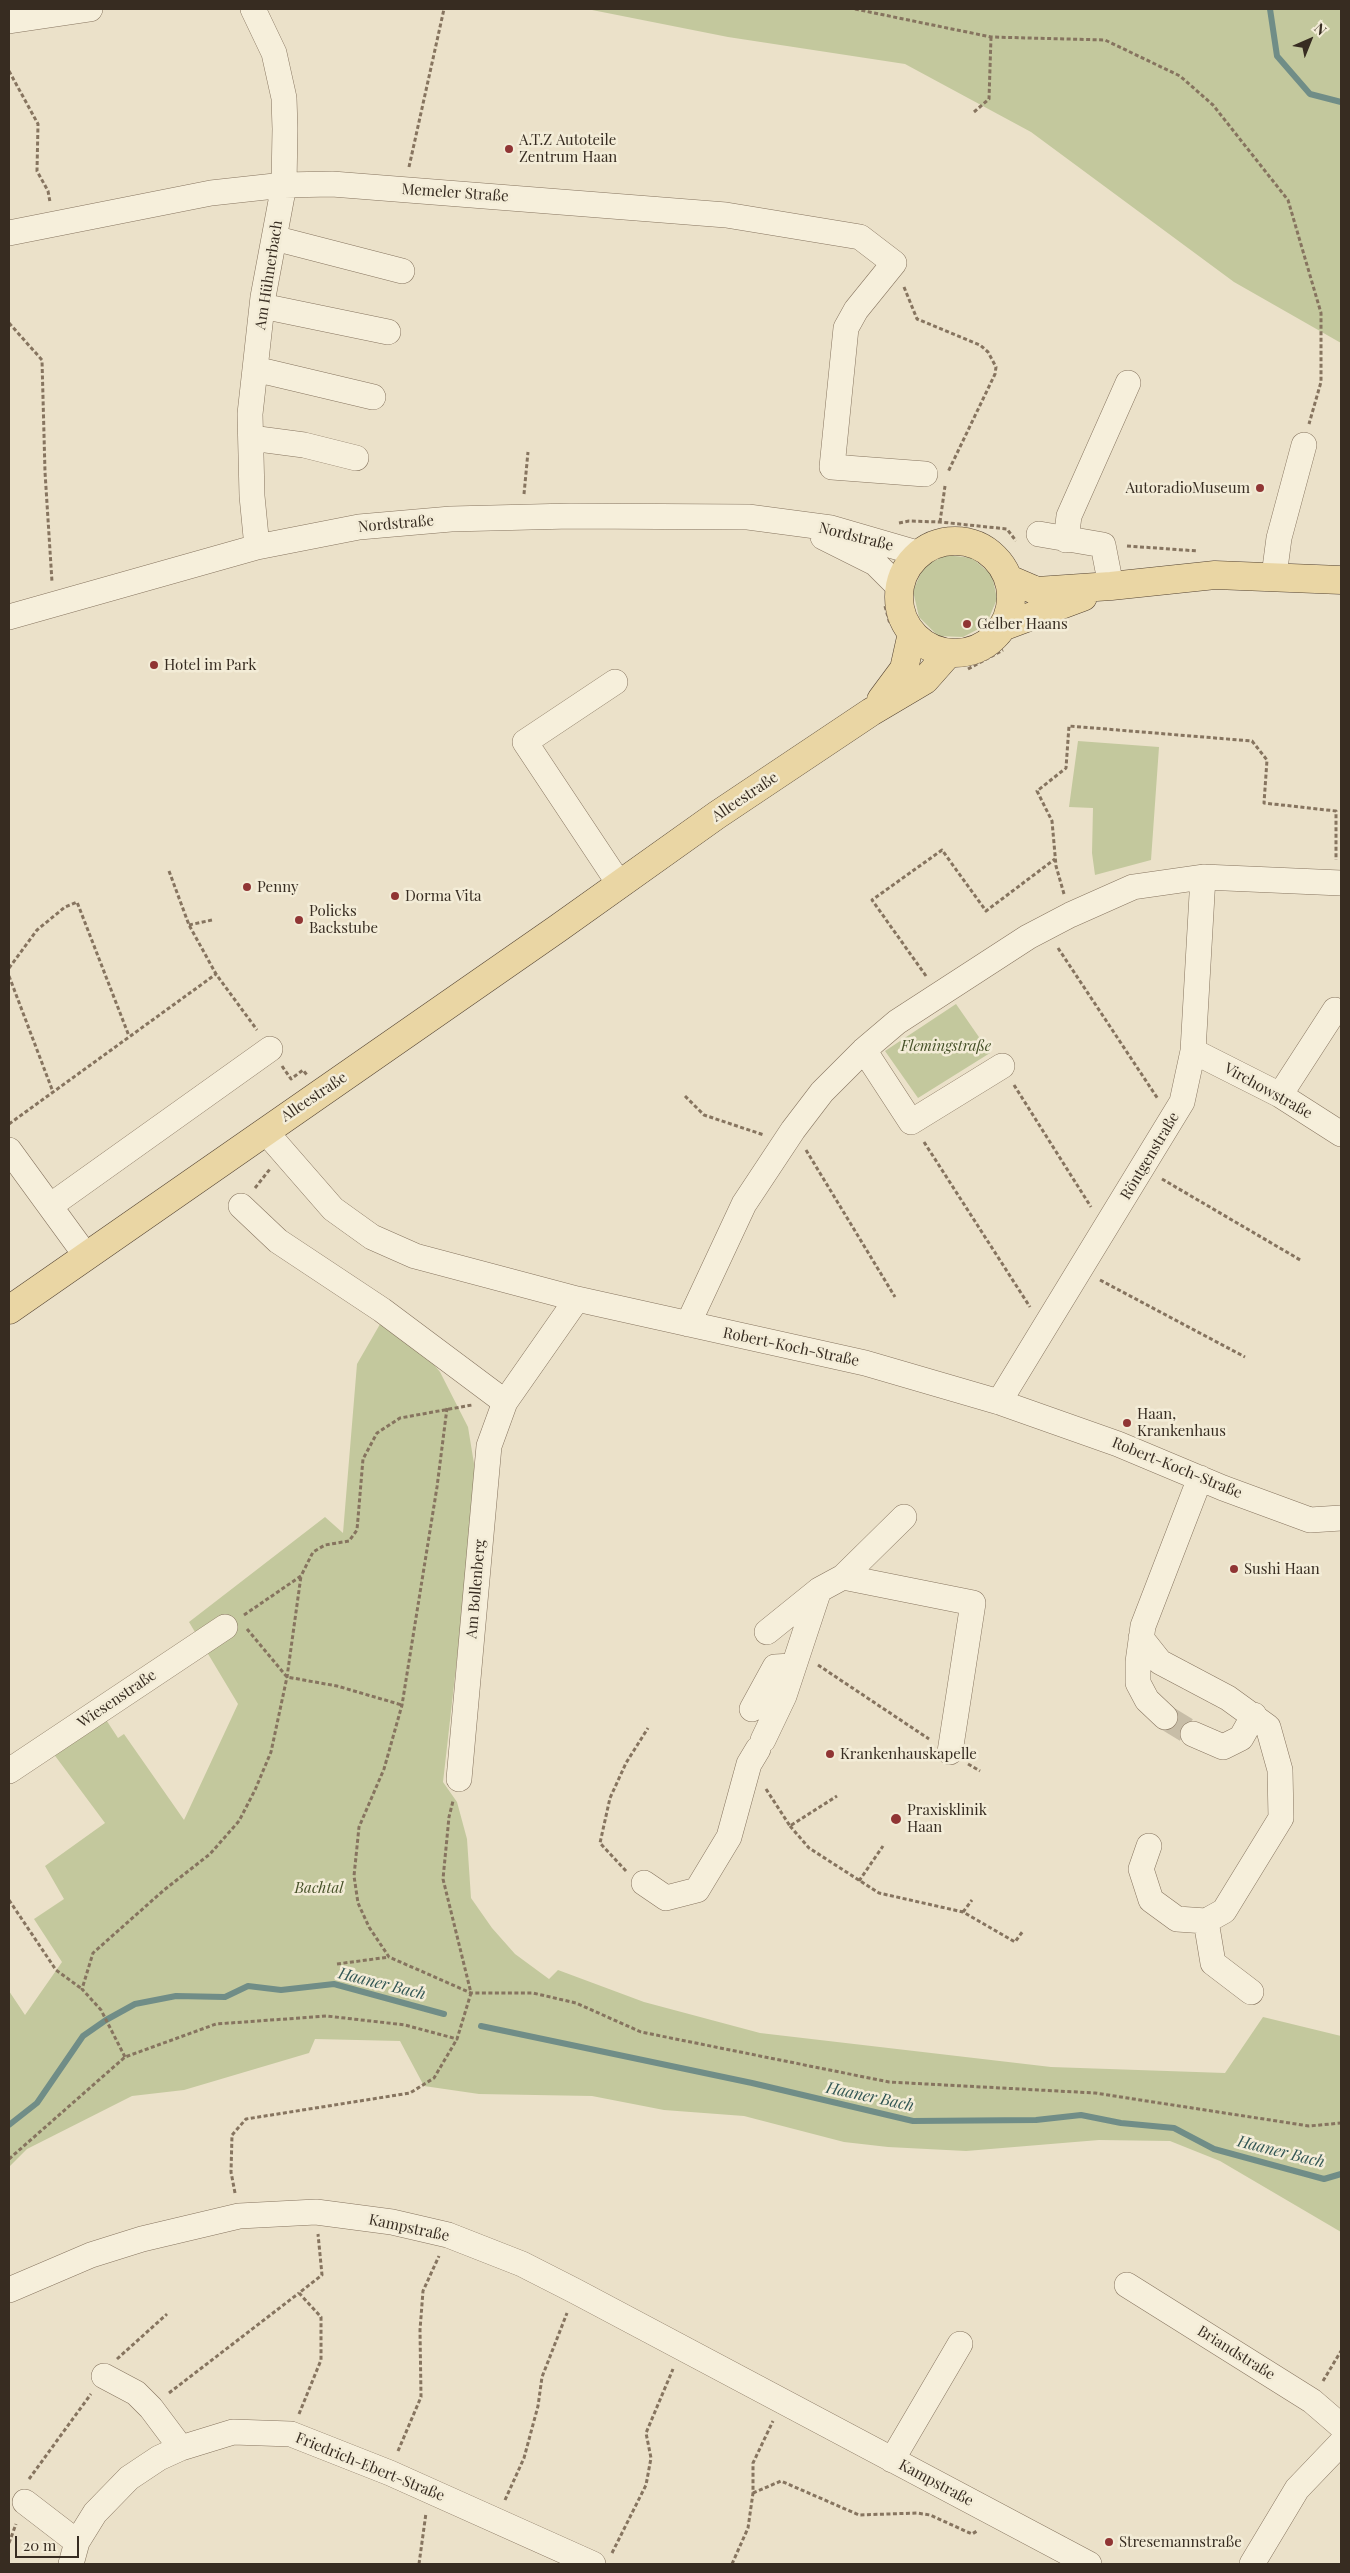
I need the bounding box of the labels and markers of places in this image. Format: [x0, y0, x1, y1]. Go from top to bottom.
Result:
place label: A.T.Z Autoteile Zentrum Haan [519, 131, 617, 166]
marker: A.T.Z Autoteile Zentrum Haan [503, 143, 515, 155]
place label: AutoradioMuseum [1126, 479, 1250, 497]
marker: AutoradioMuseum [1254, 482, 1266, 494]
place label: Gelber Haans [977, 615, 1068, 633]
marker: Gelber Haans [961, 618, 973, 630]
place label: Hotel im Park [164, 656, 256, 674]
marker: Hotel im Park [148, 659, 160, 671]
place label: Penny [257, 878, 299, 896]
marker: Penny [241, 881, 253, 893]
place label: Dorma Vita [405, 887, 481, 905]
marker: Dorma Vita [389, 890, 401, 902]
place label: Policks Backstube [309, 902, 378, 937]
marker: Policks Backstube [293, 914, 305, 926]
place label: Haan, Krankenhaus [1137, 1405, 1226, 1440]
marker: Haan, Krankenhaus [1121, 1417, 1133, 1429]
place label: Sushi Haan [1244, 1560, 1320, 1578]
marker: Sushi Haan [1228, 1563, 1240, 1575]
place label: Krankenhauskapelle [840, 1745, 977, 1763]
marker: Krankenhauskapelle [824, 1748, 836, 1760]
place label: Praxisklinik Haan [907, 1801, 987, 1836]
marker: Praxisklinik Haan [889, 1812, 903, 1826]
place label: Stresemannstraße [1119, 2533, 1242, 2551]
marker: Stresemannstraße [1103, 2536, 1115, 2548]

